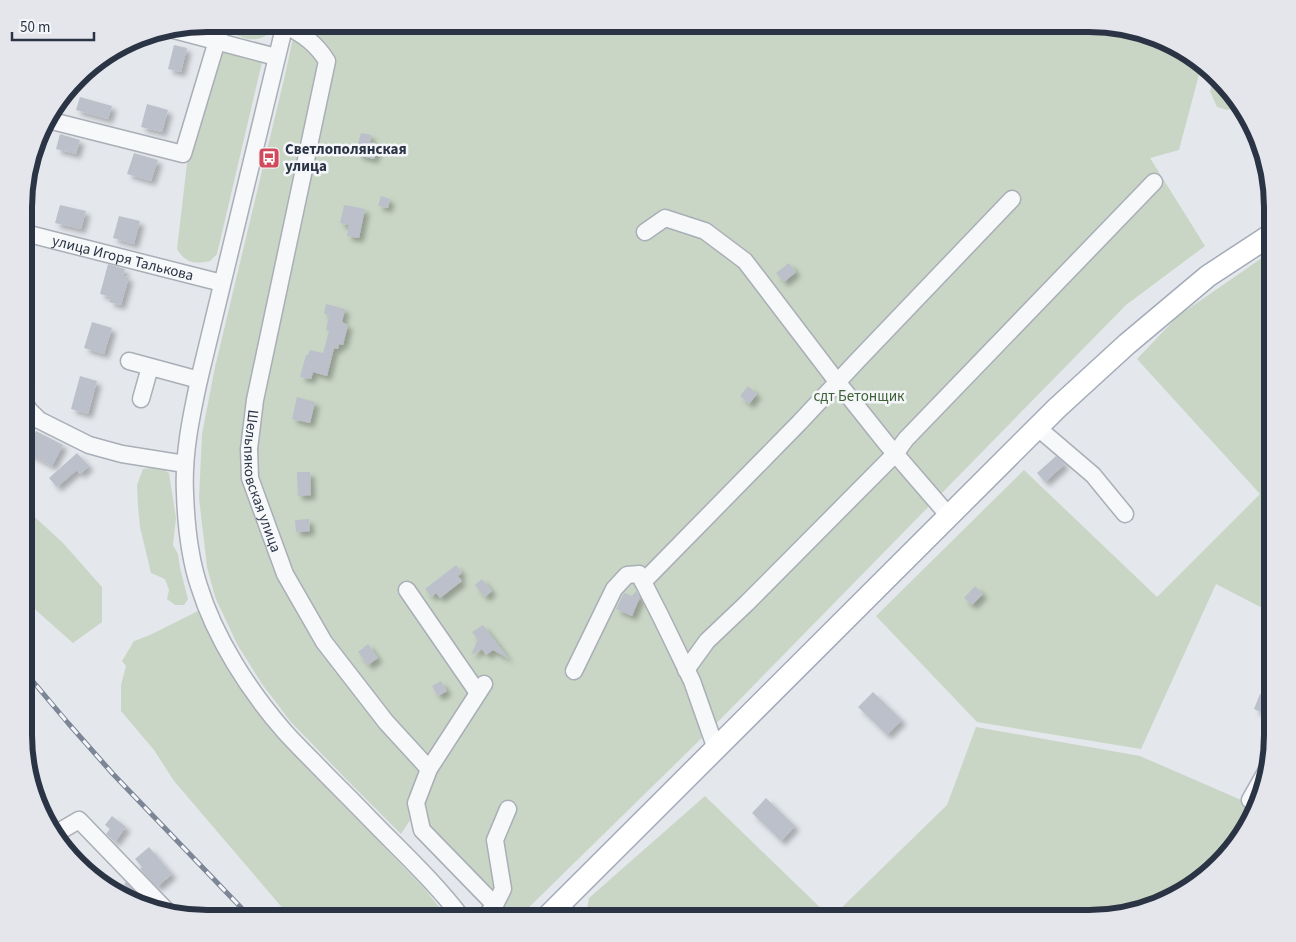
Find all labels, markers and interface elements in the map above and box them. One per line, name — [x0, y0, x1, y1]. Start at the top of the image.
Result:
scale bar — [12, 10, 95, 42]
text: 50 m — [20, 17, 50, 38]
place label: Светлополянская улица — [285, 139, 407, 177]
bus stop icon: Светлополянская улица — [257, 146, 281, 170]
street label: улица Игоря Талькова — [50, 230, 196, 286]
park label: сдт Бетонщик — [813, 386, 905, 407]
street label: Шельпяковская улица — [238, 409, 287, 555]

